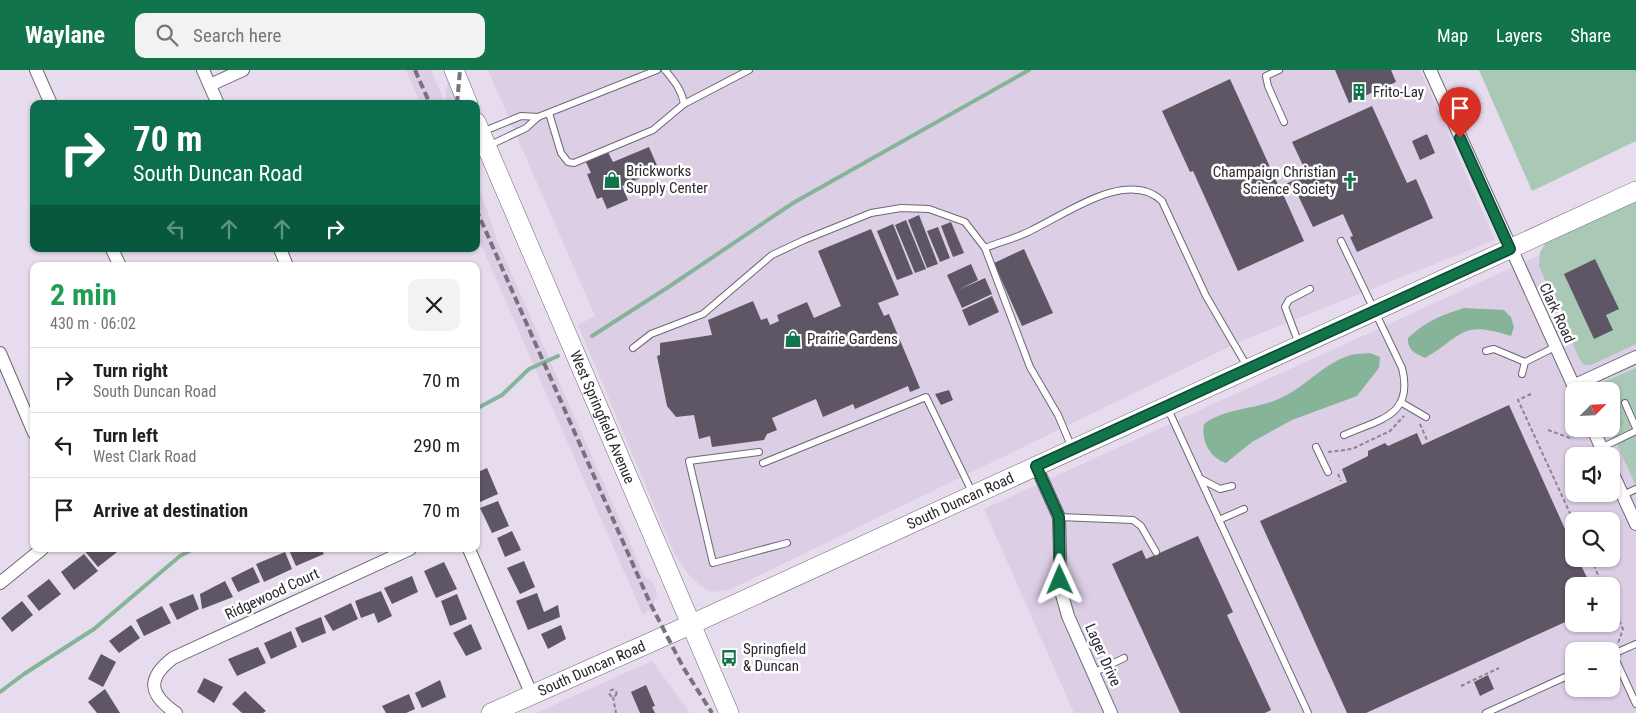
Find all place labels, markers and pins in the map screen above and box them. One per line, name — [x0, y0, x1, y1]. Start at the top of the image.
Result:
building icon: Frito-Lay — [1349, 82, 1369, 102]
place label: Frito-Lay — [1373, 83, 1424, 101]
pin — [1439, 87, 1481, 138]
place label: Brickworks Supply Center — [626, 162, 708, 197]
place label: Champaign Christian Science Society — [1213, 163, 1336, 198]
shop icon: Brickworks Supply Center — [602, 170, 622, 190]
church icon: Champaign Christian Science Society — [1340, 171, 1360, 191]
shop icon: Prairie Gardens — [783, 329, 803, 349]
place label: Prairie Gardens — [807, 330, 898, 348]
place label: Springfield & Duncan — [743, 640, 806, 675]
bus stop icon: Springfield & Duncan — [719, 648, 739, 668]

